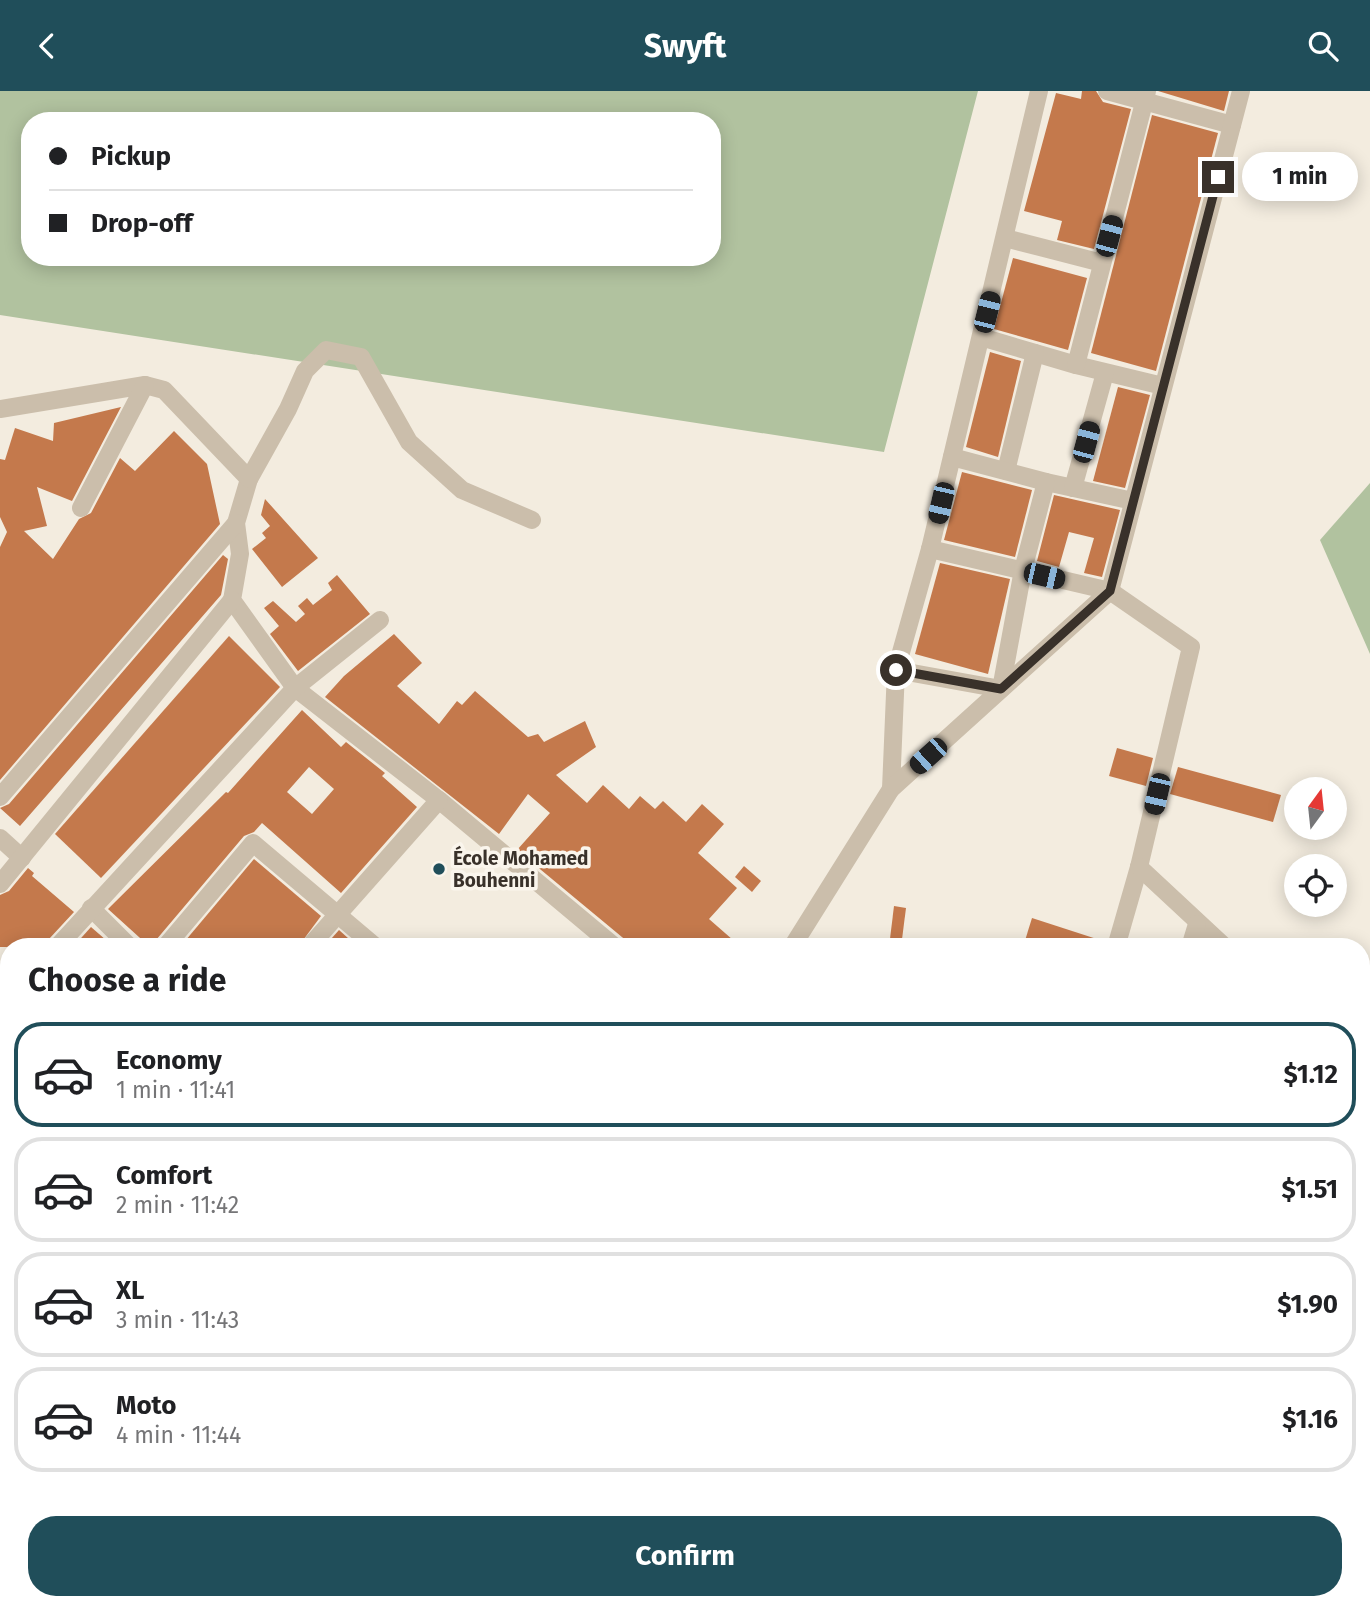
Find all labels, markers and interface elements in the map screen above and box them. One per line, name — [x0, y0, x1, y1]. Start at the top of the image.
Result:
icon: back — [28, 27, 66, 65]
text: Swyft — [644, 27, 726, 65]
icon: search — [1304, 27, 1342, 65]
text: Pickup — [91, 141, 171, 172]
callout: 1 min — [1242, 153, 1358, 201]
route end — [1202, 161, 1234, 193]
text: 1 min — [1272, 162, 1328, 190]
text: Drop-off — [91, 208, 193, 239]
car — [1094, 213, 1125, 259]
car — [972, 289, 1003, 335]
car — [1071, 419, 1102, 465]
car — [927, 480, 956, 526]
car — [1022, 561, 1067, 591]
route start — [880, 654, 912, 686]
car — [906, 734, 951, 778]
car — [1143, 771, 1172, 817]
north arrow — [1284, 777, 1348, 840]
map controls — [1284, 777, 1347, 917]
place label: École Mohamed Bouhenni — [453, 845, 588, 892]
button: locate — [1284, 854, 1347, 917]
marker: École Mohamed Bouhenni — [431, 861, 447, 877]
text: Choose a ride — [28, 961, 226, 999]
icon: car — [32, 1043, 95, 1106]
text: Economy — [116, 1045, 222, 1076]
text: $1.12 — [1283, 1059, 1338, 1090]
text: 1 min · 11:41 — [116, 1076, 235, 1104]
icon: car — [32, 1158, 95, 1221]
text: Comfort — [116, 1160, 212, 1191]
text: $1.51 — [1282, 1174, 1338, 1205]
text: 2 min · 11:42 — [116, 1191, 239, 1219]
icon: car — [32, 1273, 95, 1336]
text: XL — [116, 1275, 144, 1306]
text: $1.90 — [1277, 1289, 1338, 1320]
text: 3 min · 11:43 — [116, 1306, 239, 1334]
icon: car — [32, 1388, 95, 1451]
text: Moto — [116, 1390, 176, 1421]
text: $1.16 — [1282, 1404, 1338, 1435]
text: 4 min · 11:44 — [116, 1421, 241, 1449]
button: Confirm — [28, 1516, 1342, 1596]

